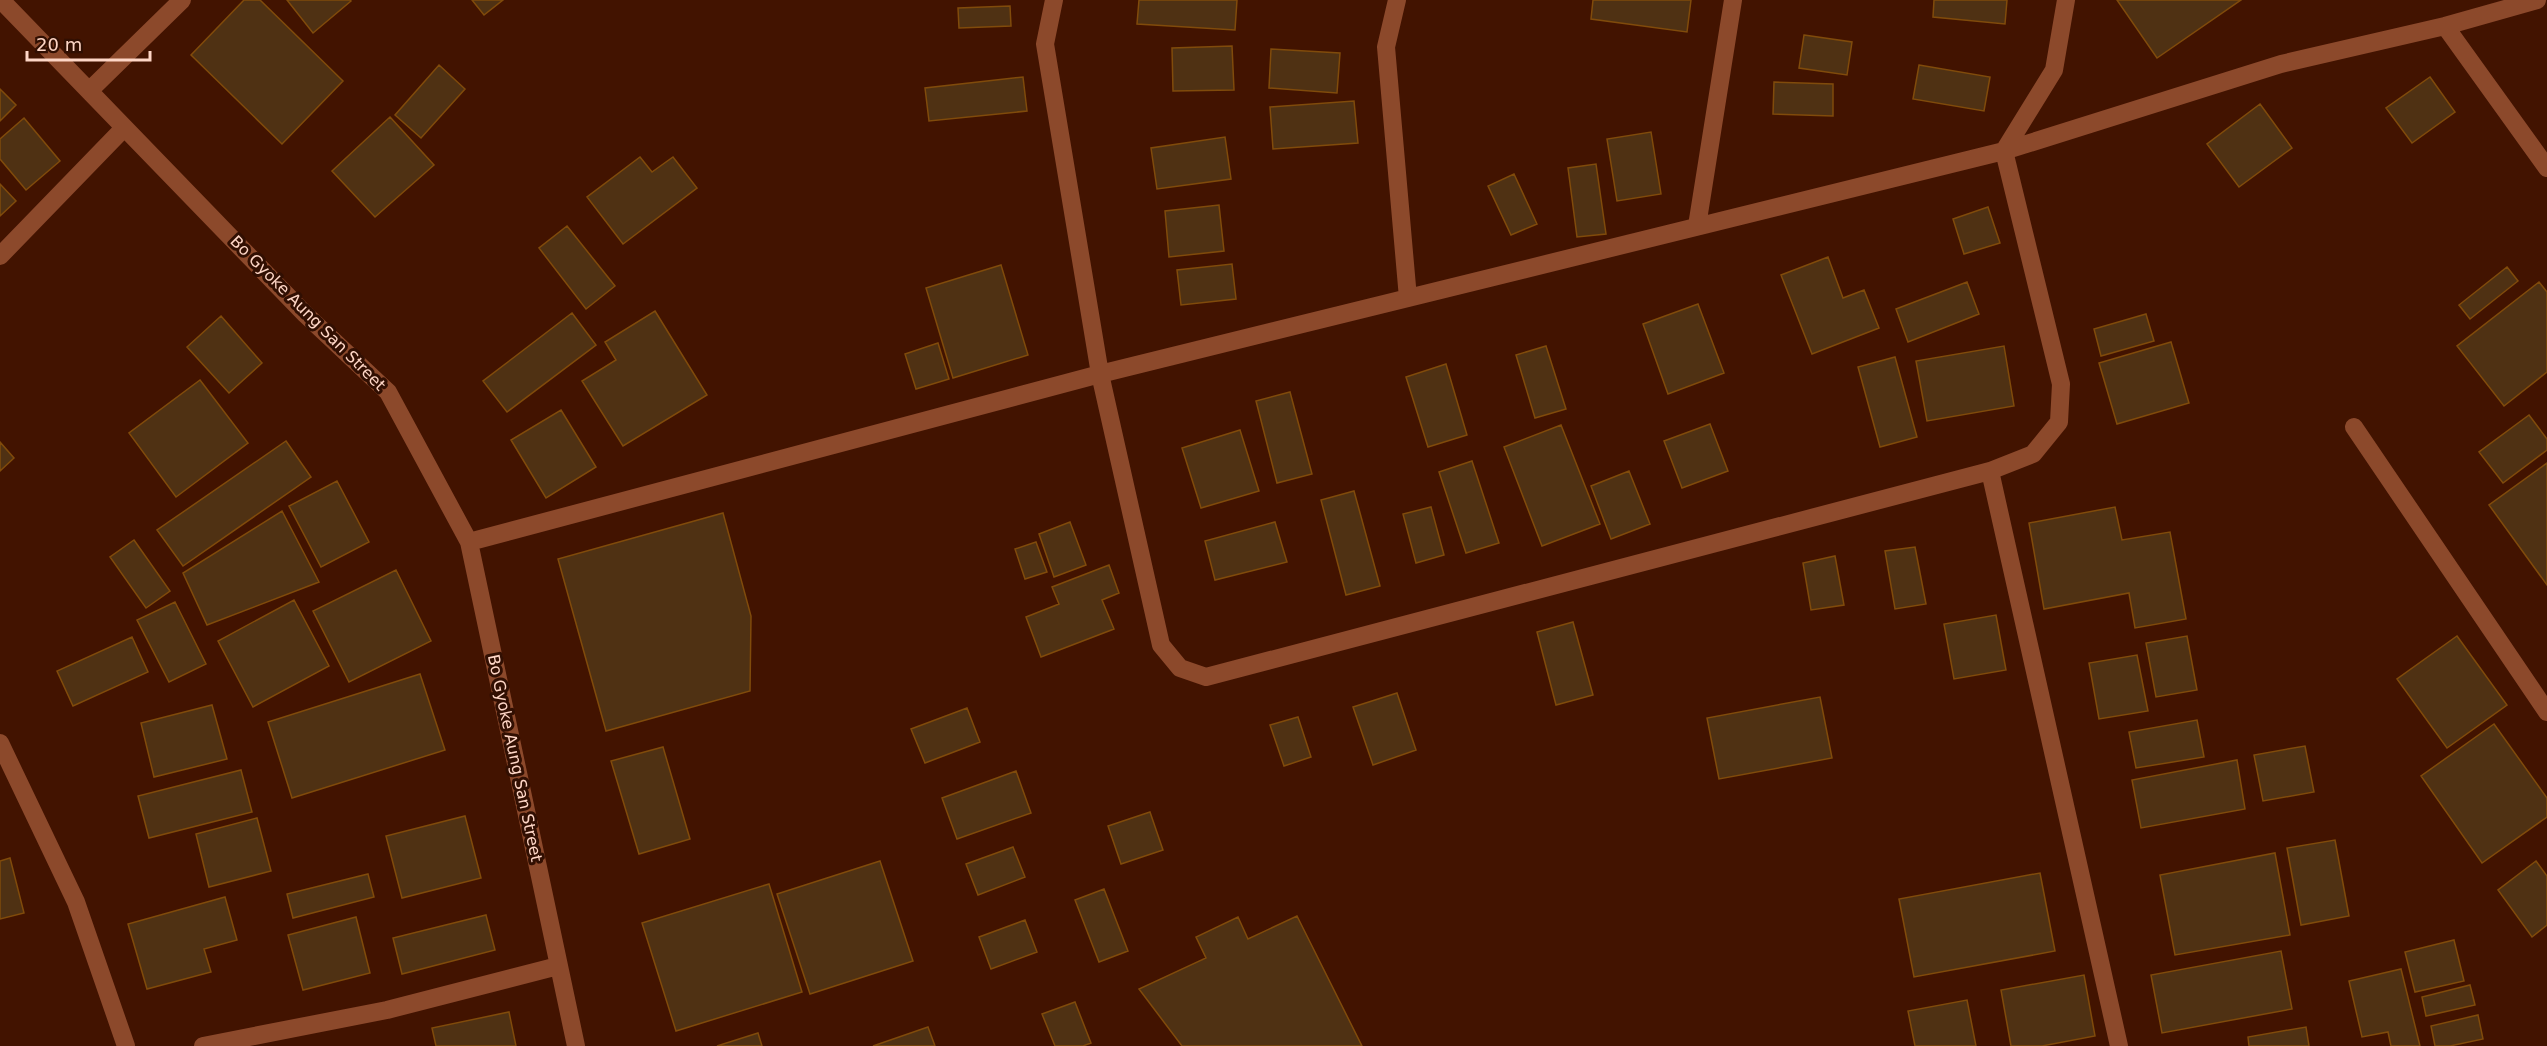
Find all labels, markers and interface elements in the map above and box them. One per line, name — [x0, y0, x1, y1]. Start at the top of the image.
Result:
scale bar — [27, 24, 150, 62]
text: 20 m — [36, 34, 82, 55]
street label: Bo Gyoke Aung San Street — [227, 232, 389, 394]
street label: Bo Gyoke Aung San Street — [484, 653, 546, 863]

